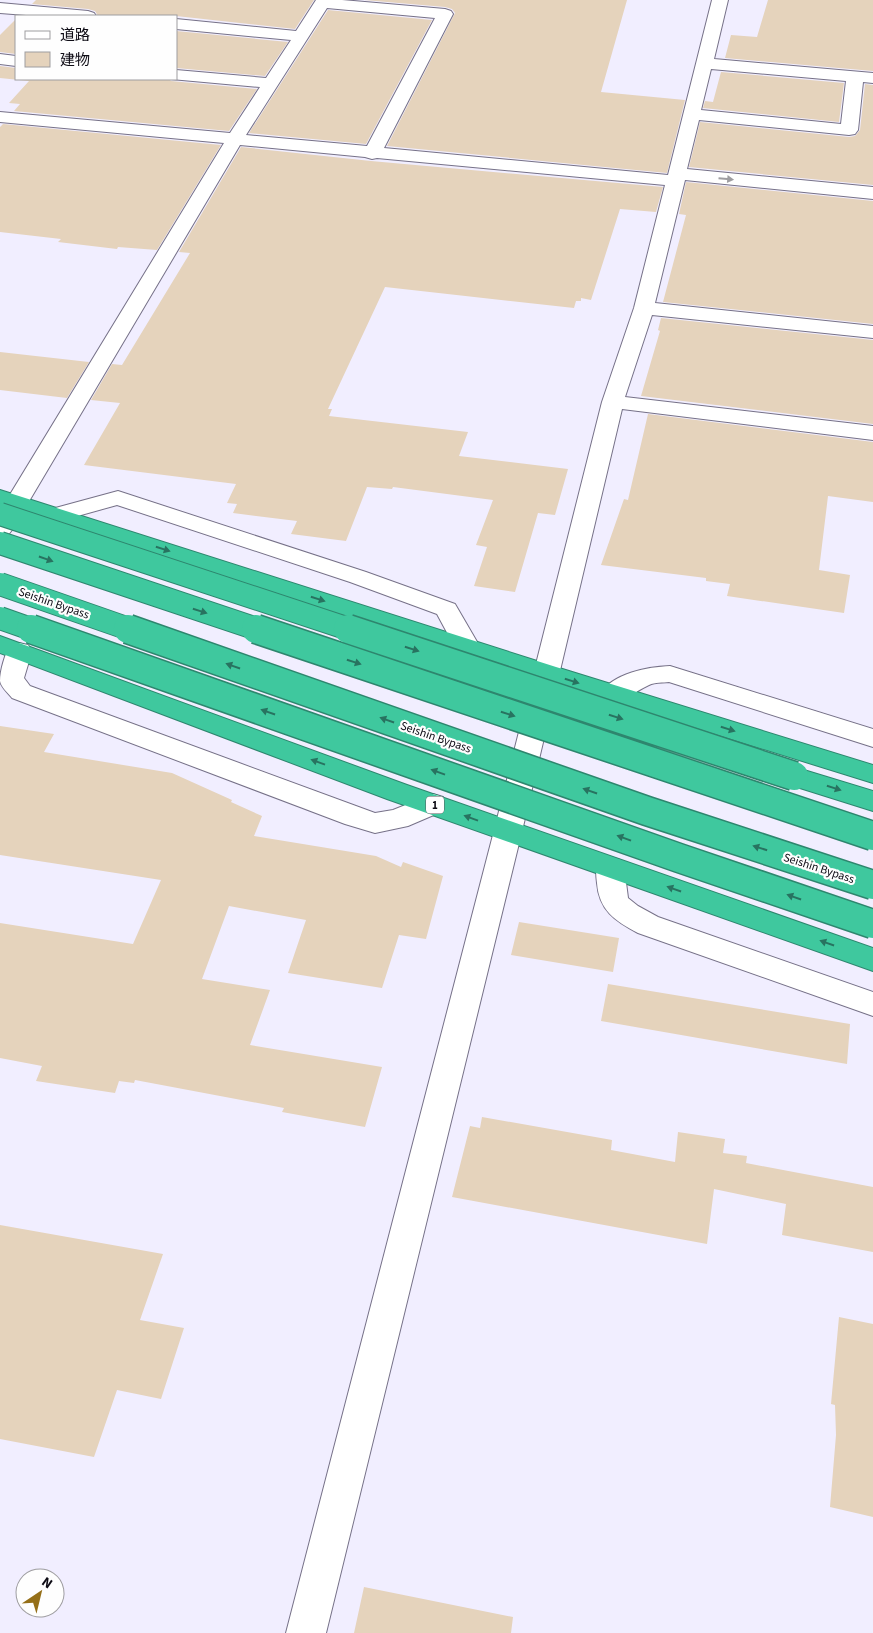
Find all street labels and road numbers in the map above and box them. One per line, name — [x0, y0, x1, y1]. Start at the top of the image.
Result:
street label: Seishin Bypass — [16, 583, 92, 624]
street label: Seishin Bypass — [398, 717, 474, 758]
road number: 1 — [426, 796, 444, 814]
street label: Seishin Bypass — [781, 849, 857, 888]

